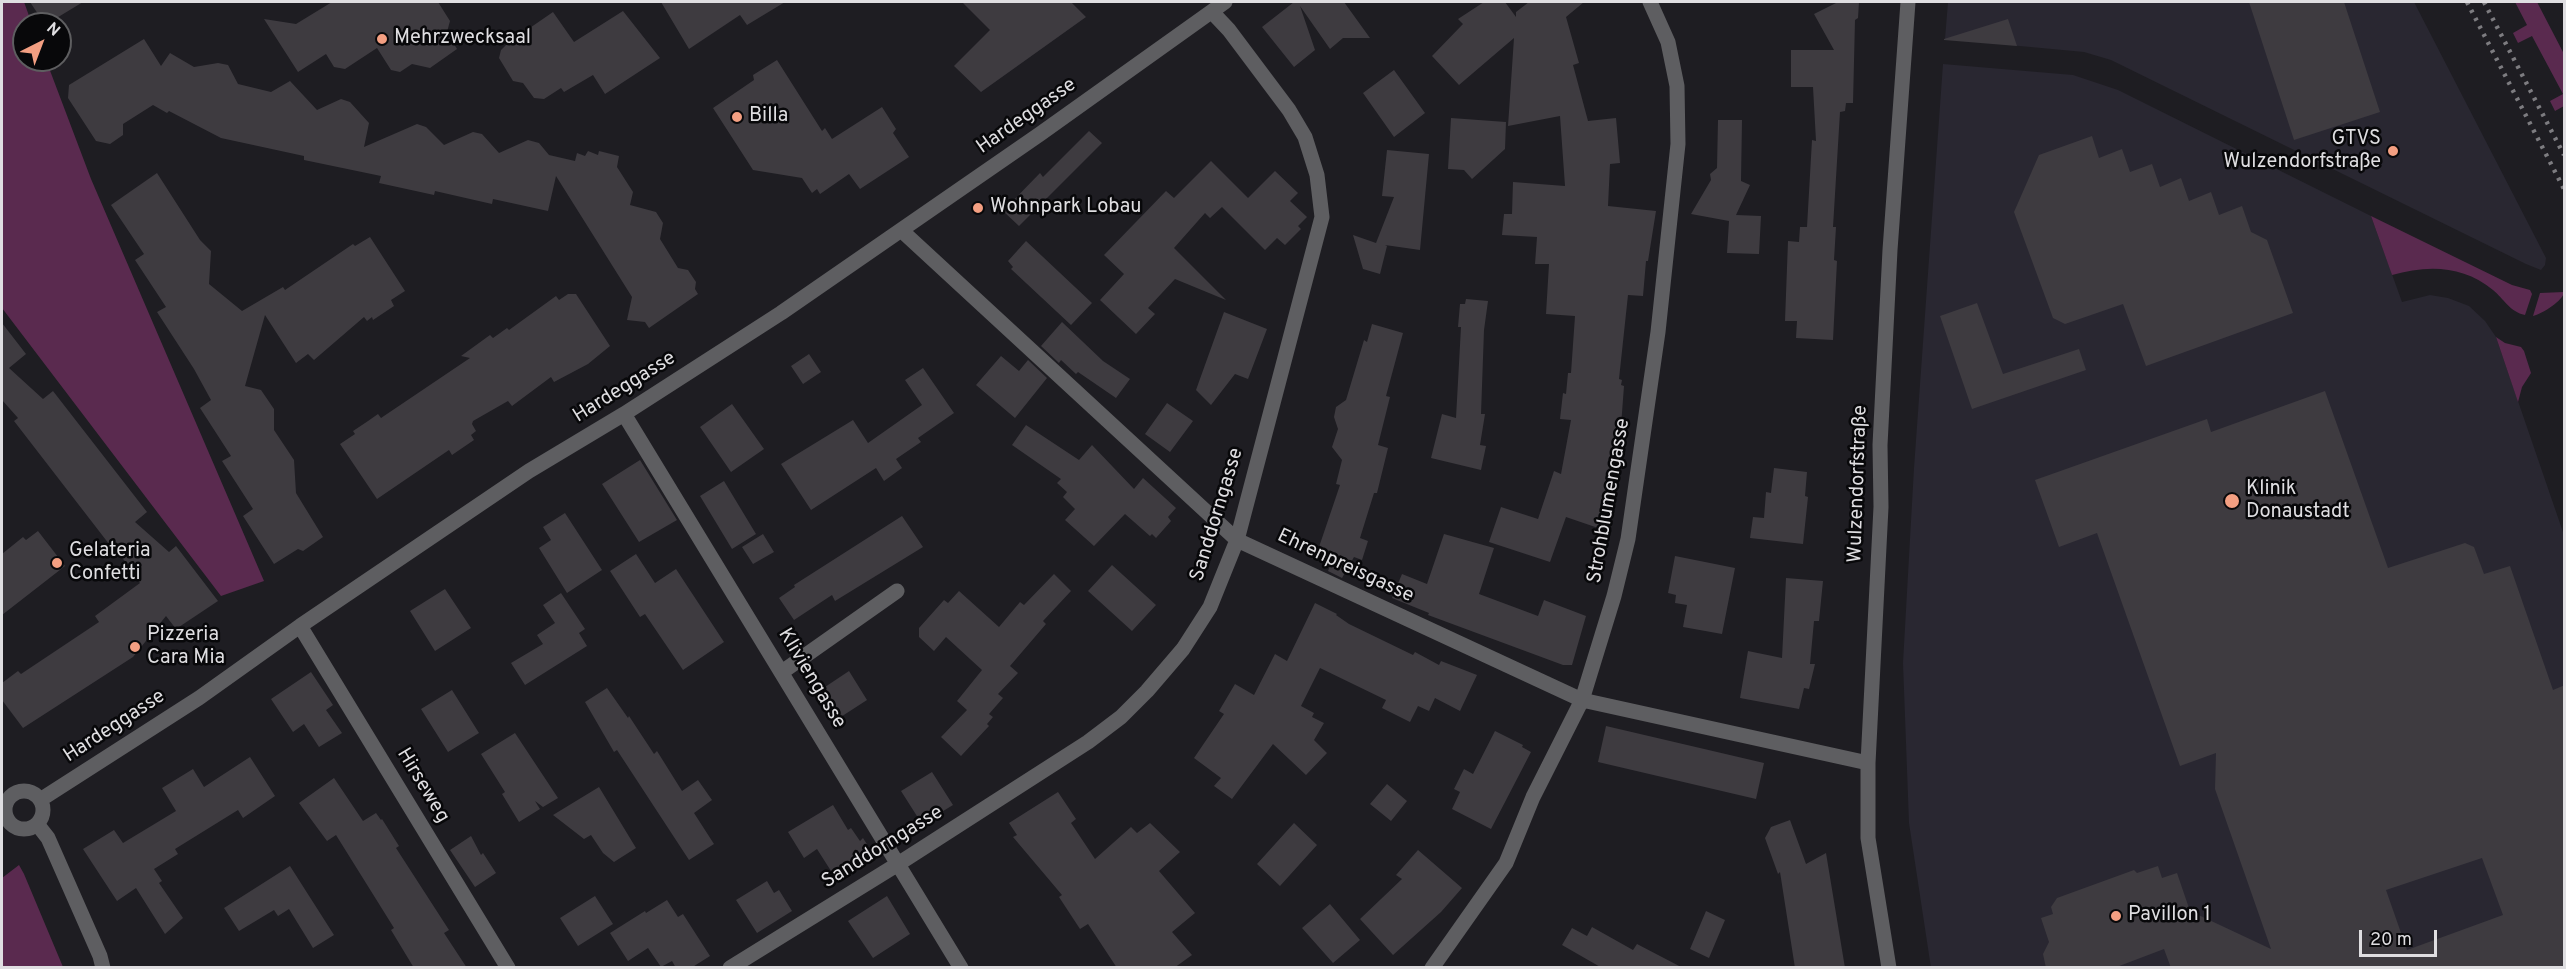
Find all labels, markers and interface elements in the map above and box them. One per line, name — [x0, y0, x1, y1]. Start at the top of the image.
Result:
north arrow — [12, 12, 72, 72]
text: N — [42, 19, 64, 41]
place label: Mehrzwecksaal — [394, 27, 531, 51]
marker: Mehrzwecksaal — [375, 32, 389, 46]
street label: Hardeggasse — [973, 74, 1081, 160]
place label: Billa — [749, 105, 788, 129]
marker: Billa — [730, 110, 744, 124]
place label: GTVS Wulzendorfstraße — [2223, 128, 2381, 175]
marker: GTVS Wulzendorfstraße — [2386, 144, 2400, 158]
place label: Wohnpark Lobau — [990, 196, 1142, 220]
marker: Wohnpark Lobau — [971, 201, 985, 215]
street label: Hardeggasse — [569, 347, 681, 429]
street label: Wulzendorfstraße — [1844, 405, 1874, 563]
street label: Strohblumengasse — [1584, 417, 1636, 585]
street label: Sanddorngasse — [1186, 445, 1250, 585]
place label: Klinik Donaustadt — [2246, 478, 2350, 525]
marker: Klinik Donaustadt — [2223, 492, 2241, 510]
street label: Ehrenpreisgasse — [1273, 525, 1417, 609]
place label: Gelateria Confetti — [69, 540, 151, 587]
marker: Gelateria Confetti — [50, 556, 64, 570]
place label: Pizzeria Cara Mia — [147, 624, 225, 671]
street label: Kliviengasse — [772, 625, 850, 733]
marker: Pizzeria Cara Mia — [128, 640, 142, 654]
street label: Hardeggasse — [60, 685, 170, 769]
street label: Hirseweg — [390, 744, 454, 828]
street label: Sanddorngasse — [818, 801, 948, 895]
place label: Pavillon 1 — [2128, 904, 2211, 928]
marker: Pavillon 1 — [2109, 909, 2123, 923]
scale bar — [2362, 918, 2440, 956]
text: 20 m — [2370, 929, 2412, 952]

